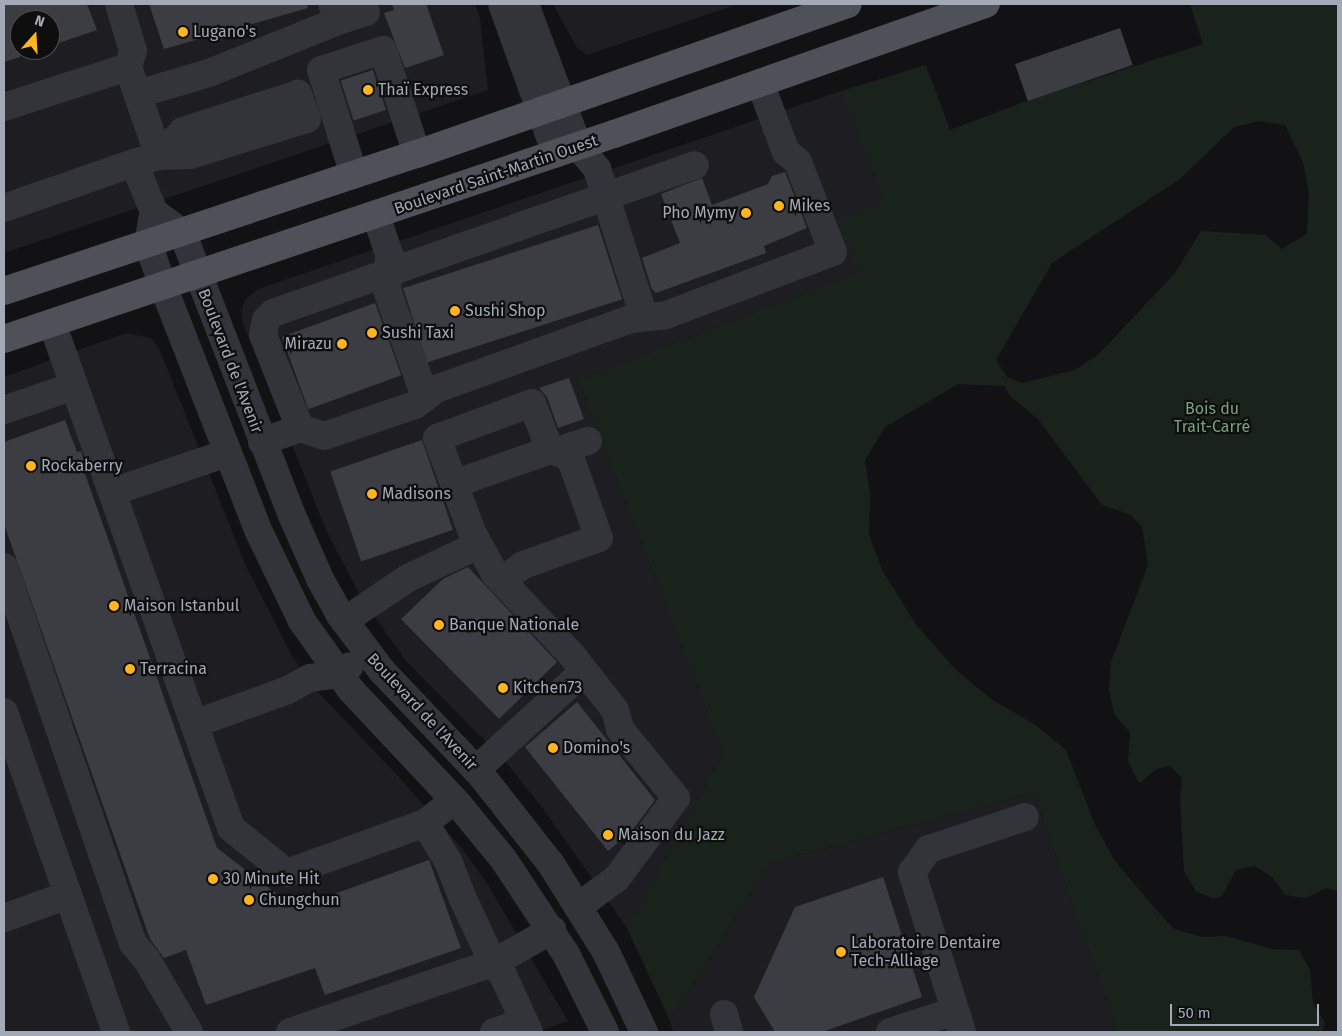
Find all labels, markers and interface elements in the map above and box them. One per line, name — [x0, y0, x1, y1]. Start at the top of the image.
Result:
north arrow — [10, 10, 60, 60]
text: N — [33, 12, 47, 31]
place label: Lugano's — [193, 22, 256, 42]
marker: Lugano's — [177, 26, 189, 38]
place label: Thaï Express — [378, 80, 468, 100]
marker: Thaï Express — [362, 84, 374, 96]
street label: Boulevard Saint-Martin Ouest — [392, 131, 600, 219]
place label: Mikes — [789, 196, 830, 216]
marker: Mikes — [773, 200, 785, 212]
place label: Pho Mymy — [662, 203, 736, 223]
marker: Pho Mymy — [740, 207, 752, 219]
street label: Boulevard de l'Avenir — [194, 286, 266, 436]
place label: Sushi Shop — [465, 301, 546, 321]
marker: Sushi Shop — [449, 305, 461, 317]
place label: Sushi Taxi — [382, 323, 454, 343]
marker: Sushi Taxi — [366, 327, 378, 339]
place label: Mirazu — [285, 334, 332, 354]
marker: Mirazu — [336, 338, 348, 350]
park label: Bois du Trait-Carré — [1174, 399, 1250, 437]
place label: Rockaberry — [41, 456, 123, 476]
marker: Rockaberry — [25, 460, 37, 472]
place label: Madisons — [382, 484, 451, 504]
marker: Madisons — [366, 488, 378, 500]
place label: Maison Istanbul — [124, 596, 240, 616]
marker: Maison Istanbul — [108, 600, 120, 612]
place label: Banque Nationale — [449, 615, 579, 635]
marker: Banque Nationale — [433, 619, 445, 631]
street label: Boulevard de l'Avenir — [363, 649, 481, 775]
place label: Terracina — [140, 659, 207, 679]
marker: Terracina — [124, 663, 136, 675]
place label: Kitchen73 — [513, 678, 582, 698]
marker: Kitchen73 — [497, 682, 509, 694]
place label: Domino's — [563, 738, 630, 758]
marker: Domino's — [547, 742, 559, 754]
place label: Maison du Jazz — [618, 825, 725, 845]
marker: Maison du Jazz — [602, 829, 614, 841]
place label: 30 Minute Hit — [223, 869, 319, 889]
marker: 30 Minute Hit — [207, 873, 219, 885]
place label: Chungchun — [259, 890, 340, 910]
marker: Chungchun — [243, 894, 255, 906]
place label: Laboratoire Dentaire Tech-Alliage — [851, 933, 1000, 971]
marker: Laboratoire Dentaire Tech-Alliage — [835, 946, 847, 958]
scale bar — [1172, 994, 1321, 1026]
text: 50 m — [1178, 1004, 1211, 1022]

